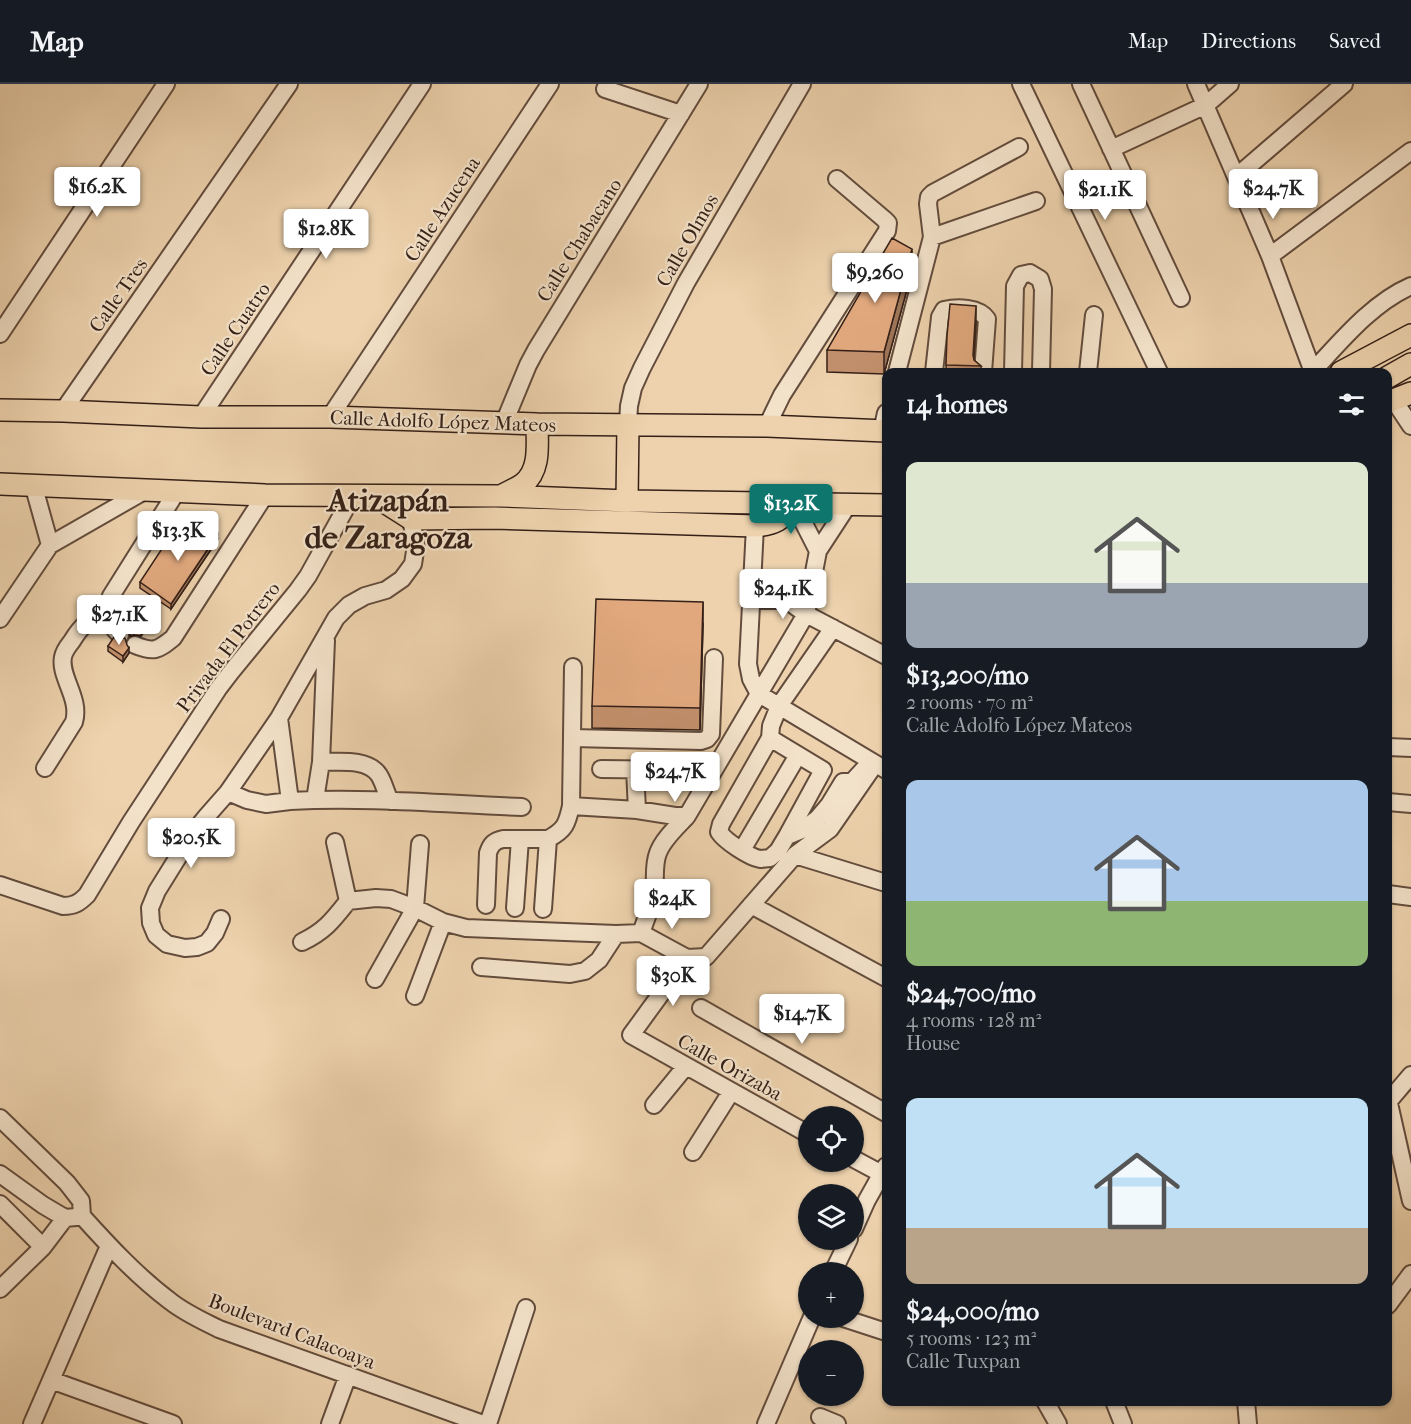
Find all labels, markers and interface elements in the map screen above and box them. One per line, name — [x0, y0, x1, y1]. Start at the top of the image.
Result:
text: Map — [30, 25, 84, 58]
text: Map — [1128, 29, 1168, 53]
text: Directions — [1201, 29, 1296, 53]
text: Saved — [1329, 29, 1381, 53]
street label: Calle Azucena — [400, 152, 485, 266]
pin: $16.2K — [48, 167, 146, 218]
pin: $24.7K — [1224, 169, 1322, 220]
pin: $21.1K — [1056, 170, 1154, 221]
street label: Calle Chabacano — [532, 174, 627, 306]
text: $16.2K — [68, 175, 126, 198]
text: $24.7K — [1243, 177, 1303, 200]
text: $21.1K — [1078, 178, 1132, 201]
street label: Calle Olmos — [652, 190, 723, 291]
pin: $12.8K — [277, 209, 375, 260]
text: $12.8K — [298, 217, 354, 240]
pin: $9,260 — [826, 253, 924, 304]
street label: Calle Tres — [84, 254, 152, 337]
text: $9,260 — [846, 261, 904, 284]
street label: Calle Cuatro — [196, 278, 275, 380]
icon: filters — [1335, 388, 1368, 421]
text: 14 homes — [906, 389, 1008, 420]
street label: Calle Adolfo López Mateos — [330, 406, 556, 437]
district label: Atizapán de Zaragoza — [304, 482, 473, 556]
pin: $13.2K — [742, 484, 840, 535]
text: $13.2K — [763, 492, 819, 515]
icon: home — [1083, 501, 1191, 609]
pin: $13.3K — [129, 511, 227, 562]
text: $13.3K — [152, 519, 204, 542]
pin: $24.1K — [734, 569, 832, 620]
text: $24.1K — [753, 577, 813, 600]
street label: Privada El Potrero — [172, 578, 285, 717]
pin: $27.1K — [70, 595, 168, 646]
text: $27.1K — [91, 603, 147, 626]
text: $13,200/mo — [906, 660, 1029, 691]
text: 2 rooms · 70 m² — [906, 691, 1033, 714]
text: Calle Adolfo López Mateos — [906, 714, 1132, 737]
pin: $24.7K — [626, 752, 724, 803]
text: $24.7K — [645, 760, 705, 783]
pin: $20.5K — [142, 818, 240, 869]
icon: home — [1083, 819, 1191, 927]
text: $20.5K — [162, 826, 220, 849]
pin: $24K — [636, 879, 708, 930]
text: $24K — [648, 887, 696, 910]
pin: $30K — [637, 956, 709, 1007]
text: $30K — [651, 964, 695, 987]
text: $24,700/mo — [906, 978, 1036, 1009]
pin: $14.7K — [753, 994, 851, 1045]
text: $14.7K — [773, 1002, 831, 1025]
text: 4 rooms · 128 m² — [906, 1009, 1041, 1032]
street label: Calle Orizaba — [674, 1029, 787, 1106]
text: House — [906, 1032, 960, 1055]
map controls — [798, 1106, 864, 1406]
button: locate — [798, 1106, 864, 1172]
icon: home — [1083, 1137, 1191, 1245]
button: layers — [798, 1184, 864, 1250]
button: + — [798, 1262, 864, 1328]
street label: Boulevard Calacoaya — [205, 1289, 379, 1374]
text: $24,000/mo — [906, 1296, 1039, 1327]
text: 5 rooms · 123 m² — [906, 1327, 1036, 1350]
button: − — [798, 1340, 864, 1406]
text: Calle Tuxpan — [906, 1350, 1020, 1373]

